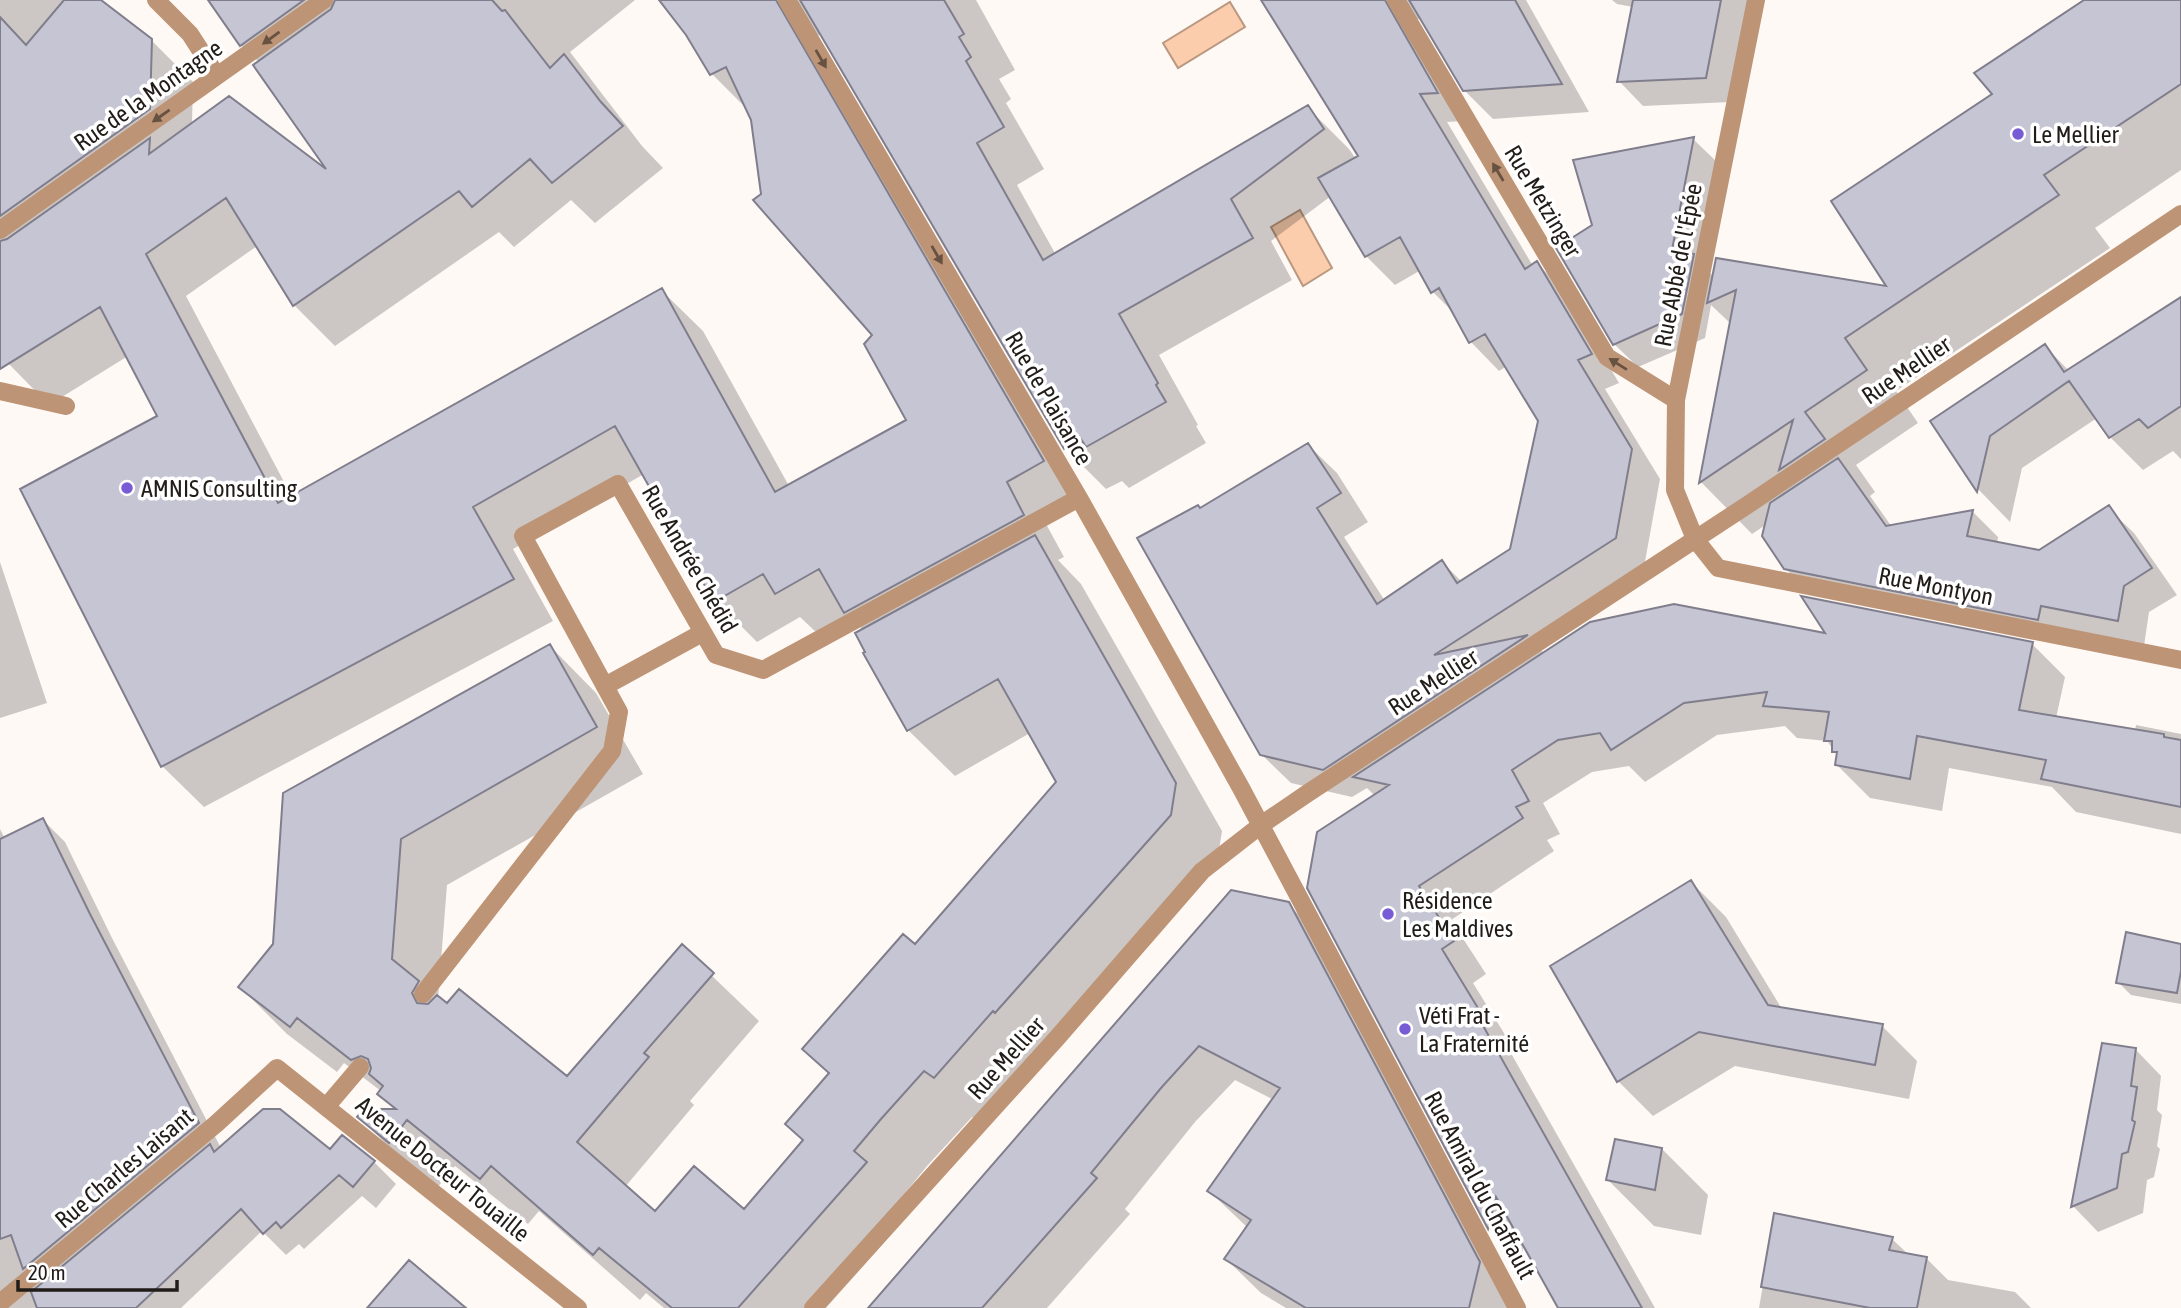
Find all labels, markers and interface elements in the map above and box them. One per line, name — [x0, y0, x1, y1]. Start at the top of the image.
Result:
one-way arrow — [262, 31, 280, 45]
street label: Rue de la Montagne — [69, 34, 227, 156]
one-way arrow — [815, 49, 828, 68]
one-way arrow — [152, 109, 170, 123]
place label: Le Mellier — [2032, 121, 2120, 148]
marker: Le Mellier — [2010, 126, 2026, 142]
street label: Rue Metzinger — [1499, 140, 1587, 262]
one-way arrow — [1491, 163, 1504, 182]
street label: Rue Abbé de l'Épée — [1649, 181, 1707, 349]
one-way arrow — [930, 246, 943, 265]
street label: Rue de Plaisance — [1000, 327, 1098, 469]
street label: Rue Mellier — [1857, 330, 1956, 409]
one-way arrow — [1608, 357, 1627, 370]
place label: AMNIS Consulting — [141, 475, 298, 502]
marker: AMNIS Consulting — [119, 480, 135, 496]
street label: Rue Andrée Chédid — [637, 480, 743, 638]
street label: Rue Montyon — [1876, 562, 1996, 610]
street label: Rue Mellier — [1383, 643, 1483, 721]
place label: Résidence Les Maldives — [1402, 887, 1513, 942]
marker: Résidence Les Maldives — [1380, 906, 1396, 922]
place label: Véti Frat - La Fraternité — [1419, 1002, 1529, 1057]
street label: Rue Mellier — [962, 1011, 1050, 1105]
marker: Véti Frat - La Fraternité — [1397, 1021, 1413, 1037]
street label: Rue Amiral du Chaffault — [1419, 1087, 1541, 1284]
street label: Avenue Docteur Touaille — [351, 1091, 535, 1247]
street label: Rue Charles Laisant — [50, 1103, 198, 1233]
scale bar — [18, 1248, 177, 1292]
text: 20 m — [28, 1260, 66, 1284]

